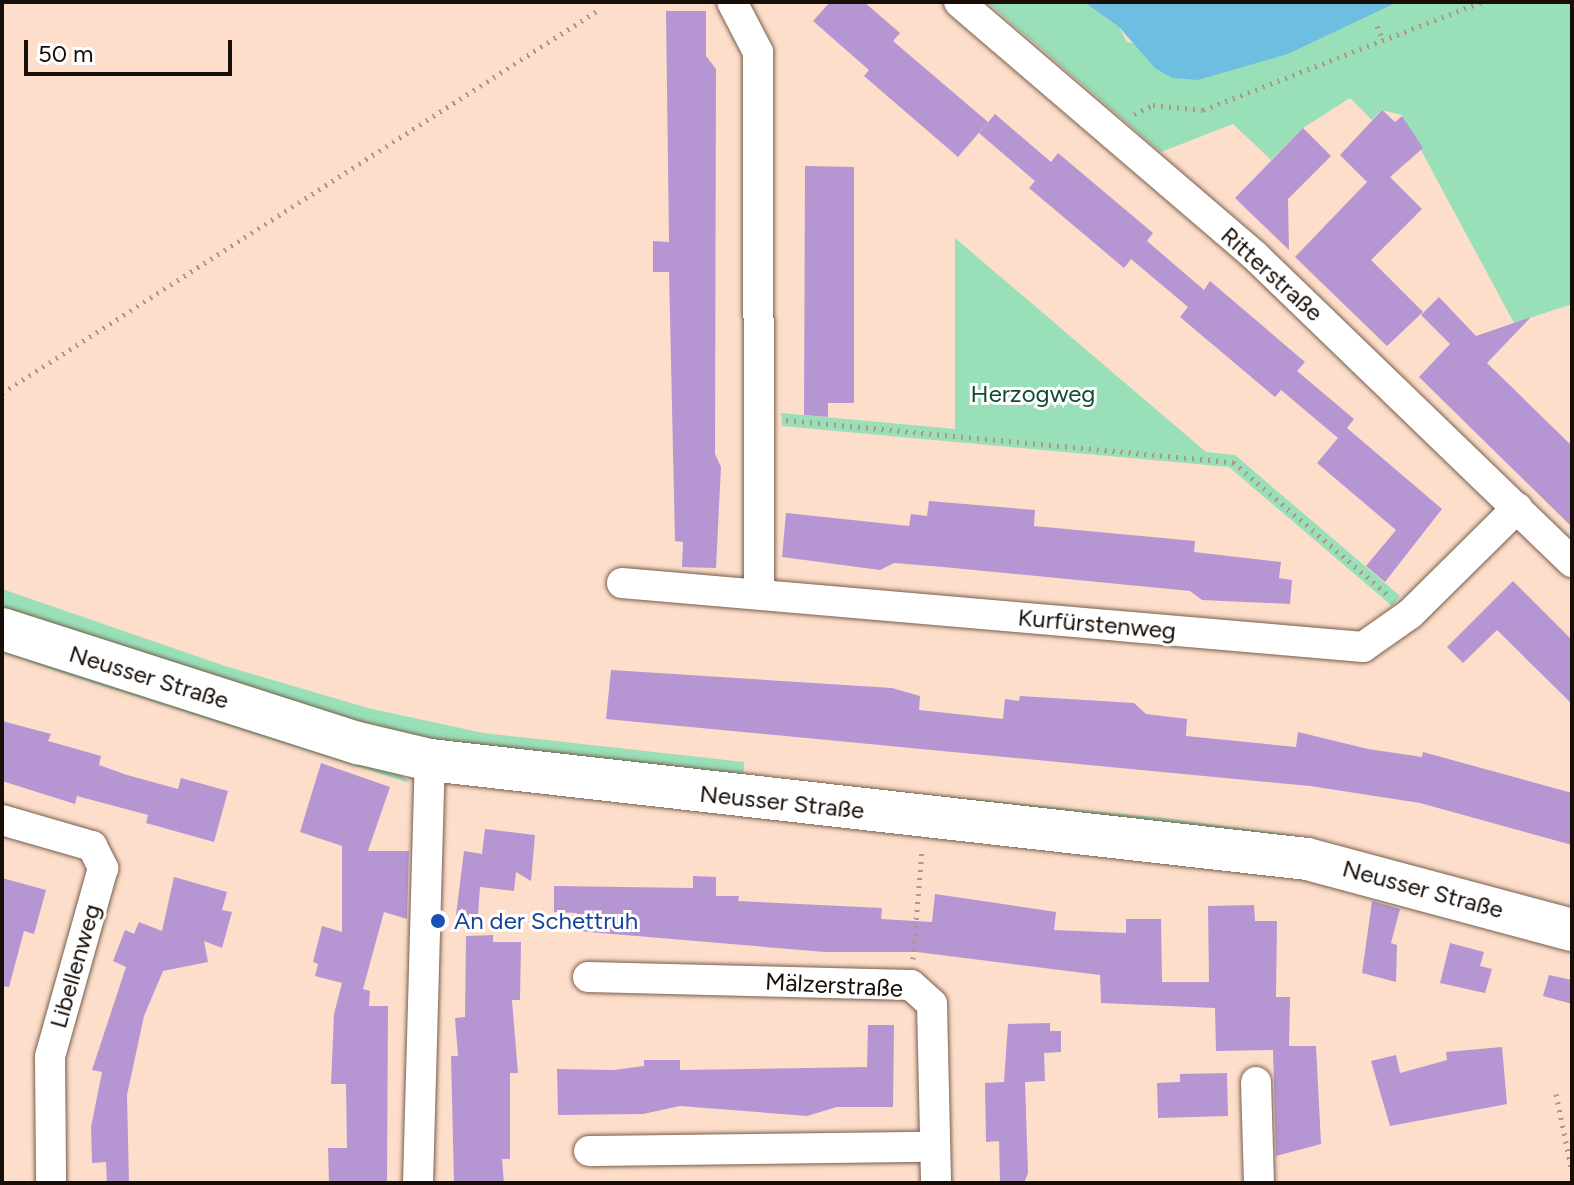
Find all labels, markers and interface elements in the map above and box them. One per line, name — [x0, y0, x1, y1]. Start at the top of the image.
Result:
scale bar — [28, 24, 236, 74]
text: 50 m — [38, 39, 94, 68]
street label: Ritterstraße — [1215, 221, 1329, 327]
park label: Herzogweg — [971, 380, 1095, 408]
street label: Kurfürstenweg — [1017, 603, 1177, 645]
street label: Neusser Straße — [66, 639, 232, 715]
street label: Neusser Straße — [698, 779, 866, 825]
street label: Neusser Straße — [1339, 854, 1507, 924]
street label: Libellenweg — [44, 901, 106, 1031]
place label: An der Schettruh — [454, 907, 638, 935]
marker: An der Schettruh — [429, 912, 447, 930]
street label: Mälzerstraße — [764, 967, 904, 1003]

